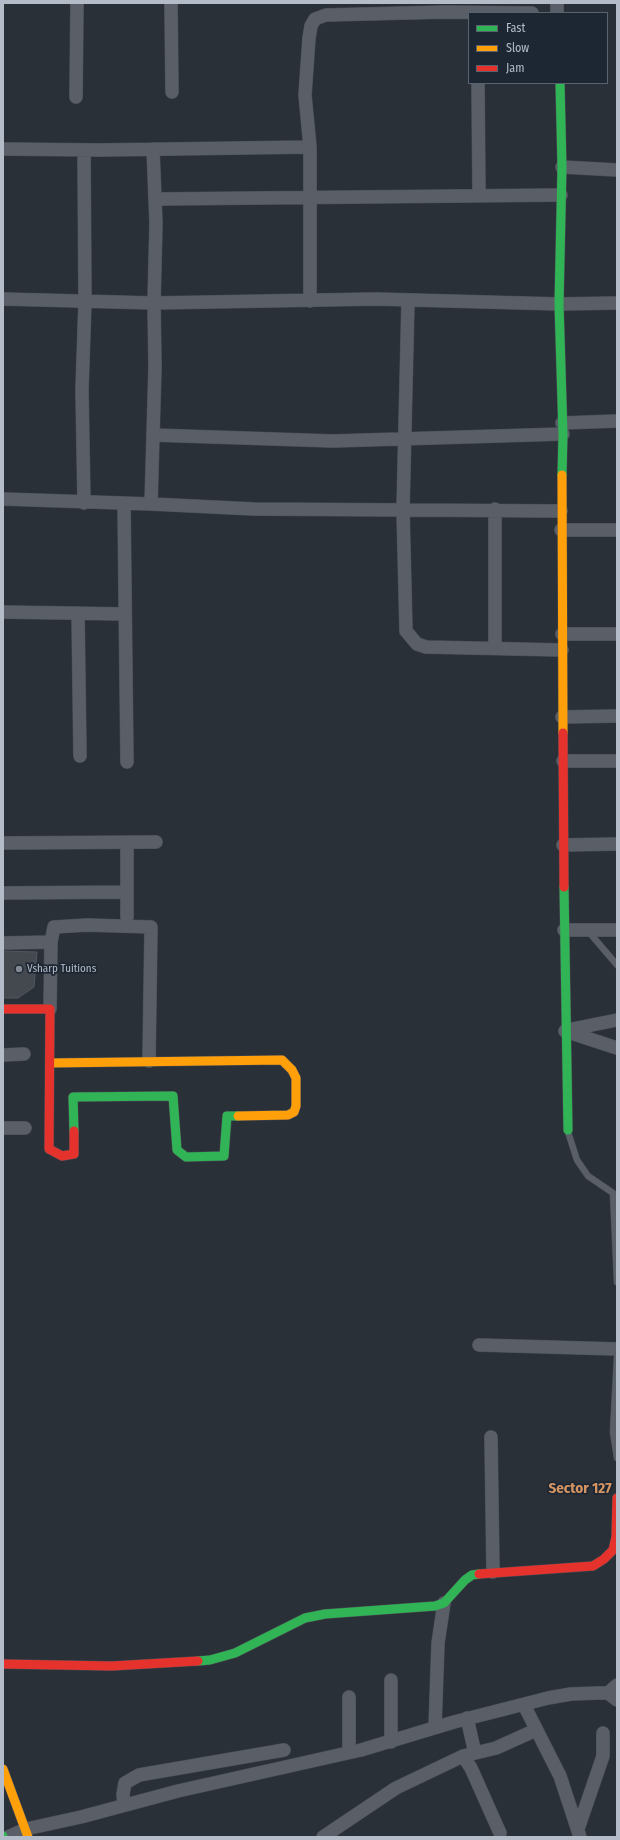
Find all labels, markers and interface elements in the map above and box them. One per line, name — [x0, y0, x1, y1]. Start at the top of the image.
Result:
legend — [468, 12, 608, 84]
text: Fast — [506, 21, 525, 35]
text: Slow — [506, 41, 529, 55]
text: Jam — [506, 61, 524, 75]
place label: Vsharp Tuitions — [27, 962, 96, 976]
marker: Vsharp Tuitions — [14, 964, 24, 974]
district label: Sector 127 — [548, 1480, 612, 1498]

